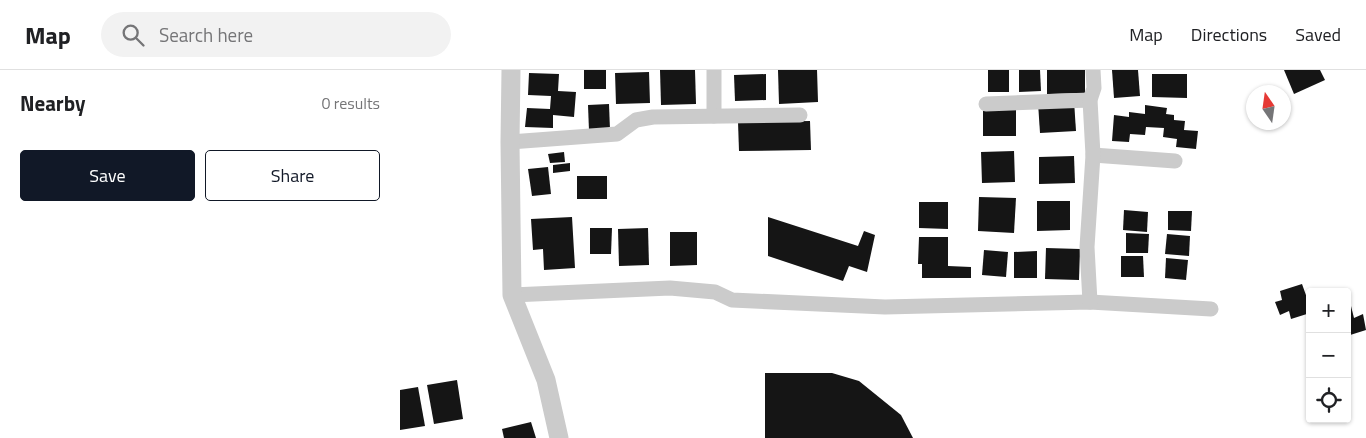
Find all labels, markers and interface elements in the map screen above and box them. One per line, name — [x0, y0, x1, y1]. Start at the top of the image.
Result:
search box — [101, 12, 451, 57]
text: Map — [25, 17, 71, 53]
text: Search here — [159, 20, 253, 49]
icon: search — [119, 21, 147, 49]
text: Map — [1129, 21, 1163, 48]
text: Directions — [1191, 21, 1267, 48]
text: Saved — [1295, 21, 1341, 48]
north arrow — [1246, 85, 1291, 130]
text: Nearby — [20, 87, 85, 119]
text: 0 results — [321, 91, 380, 115]
button: Save — [20, 150, 195, 201]
button: Share — [205, 150, 380, 201]
map controls — [1306, 288, 1351, 423]
button: + — [1306, 288, 1351, 333]
button: − — [1306, 333, 1351, 378]
button: locate — [1306, 378, 1351, 423]

